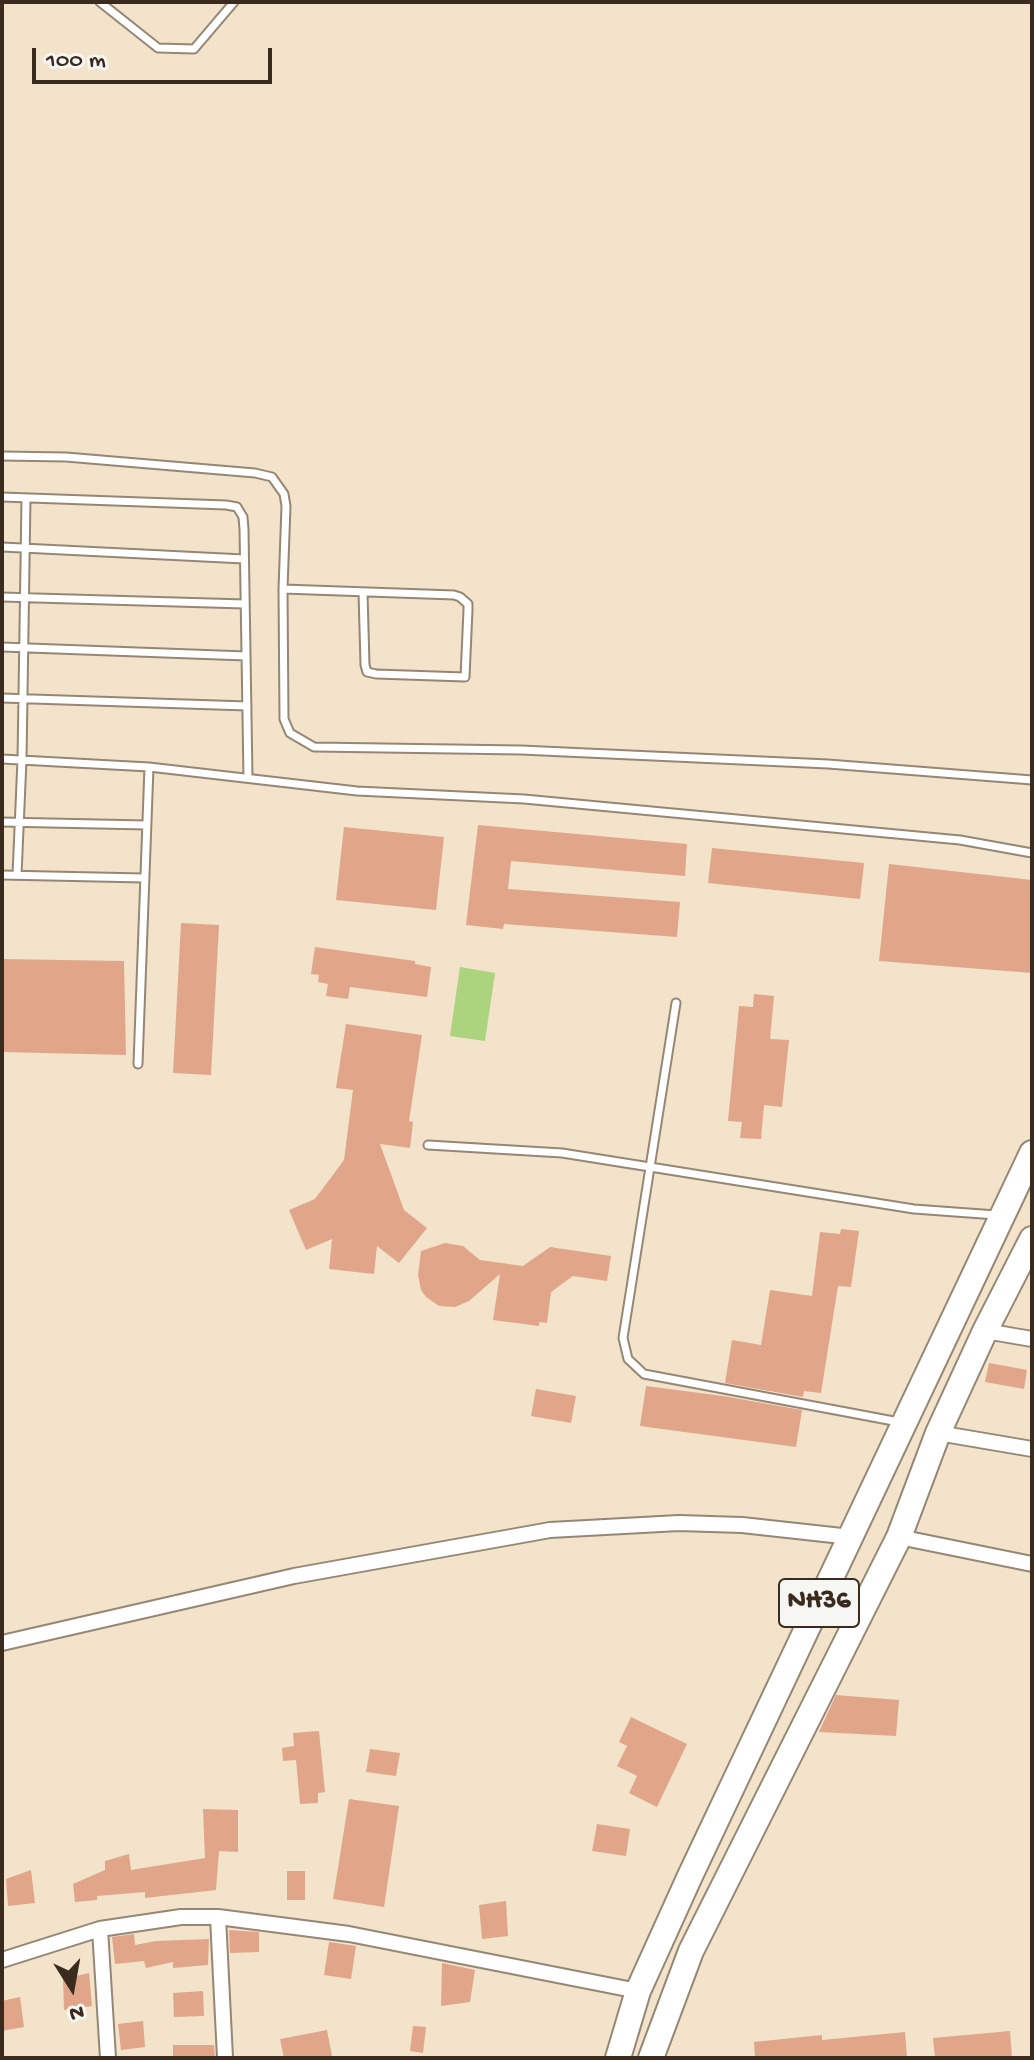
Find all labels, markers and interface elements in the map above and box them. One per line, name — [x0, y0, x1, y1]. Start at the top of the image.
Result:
scale bar — [36, 32, 276, 82]
text: 100 m — [46, 47, 106, 76]
road number: NH36 — [779, 1579, 859, 1627]
north arrow — [32, 1948, 112, 2028]
text: N — [67, 1997, 86, 2026]

